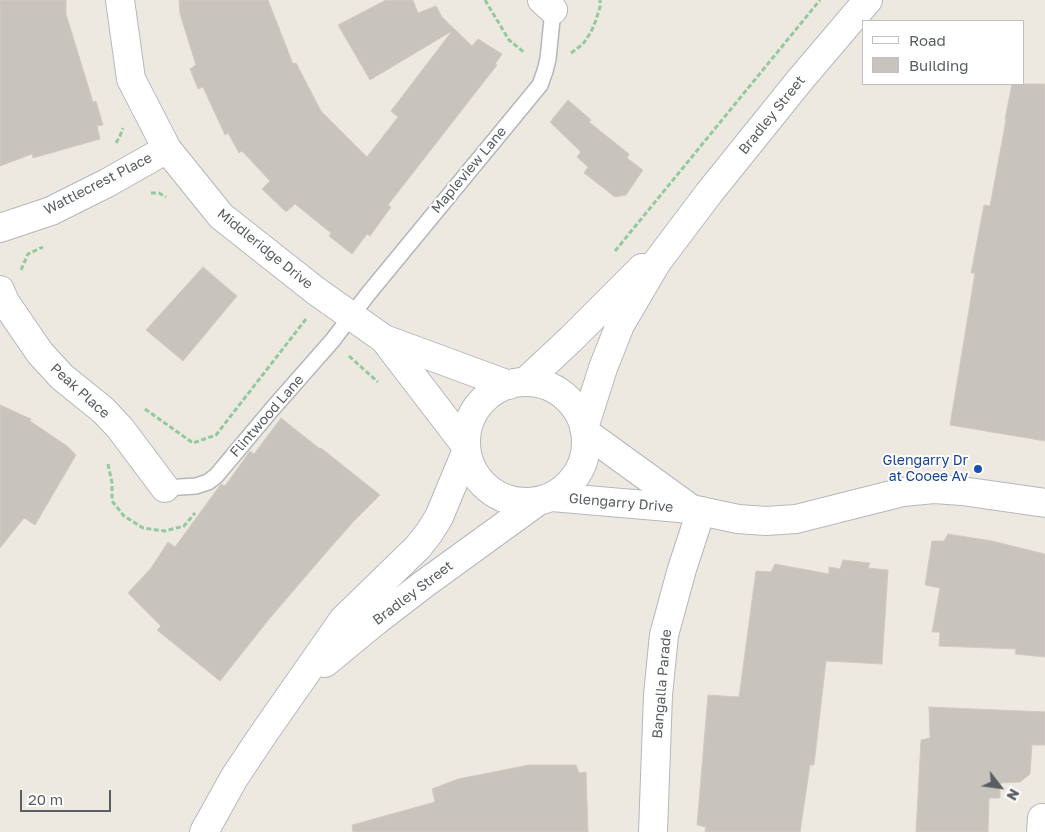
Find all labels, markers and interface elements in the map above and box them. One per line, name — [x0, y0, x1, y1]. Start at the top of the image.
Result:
legend — [862, 20, 1025, 85]
text: Road — [909, 31, 946, 49]
text: Building — [909, 56, 969, 74]
street label: Bradley Street — [735, 72, 809, 158]
street label: Mapleview Lane — [428, 123, 510, 217]
street label: Wattlecrest Place — [41, 149, 155, 219]
street label: Middleridge Drive — [214, 205, 316, 293]
street label: Peak Place — [47, 360, 113, 422]
street label: Flintwood Lane — [227, 371, 307, 461]
place label: Glengarry Dr at Cooee Av — [883, 453, 968, 486]
marker: Glengarry Dr at Cooee Av — [972, 463, 984, 475]
street label: Glengarry Drive — [568, 490, 674, 516]
street label: Bradley Street — [370, 557, 456, 629]
street label: Bangalla Parade — [649, 629, 675, 739]
north arrow — [975, 762, 1025, 812]
scale bar — [22, 780, 114, 812]
text: N — [1003, 786, 1023, 804]
text: 20 m — [28, 790, 63, 808]

